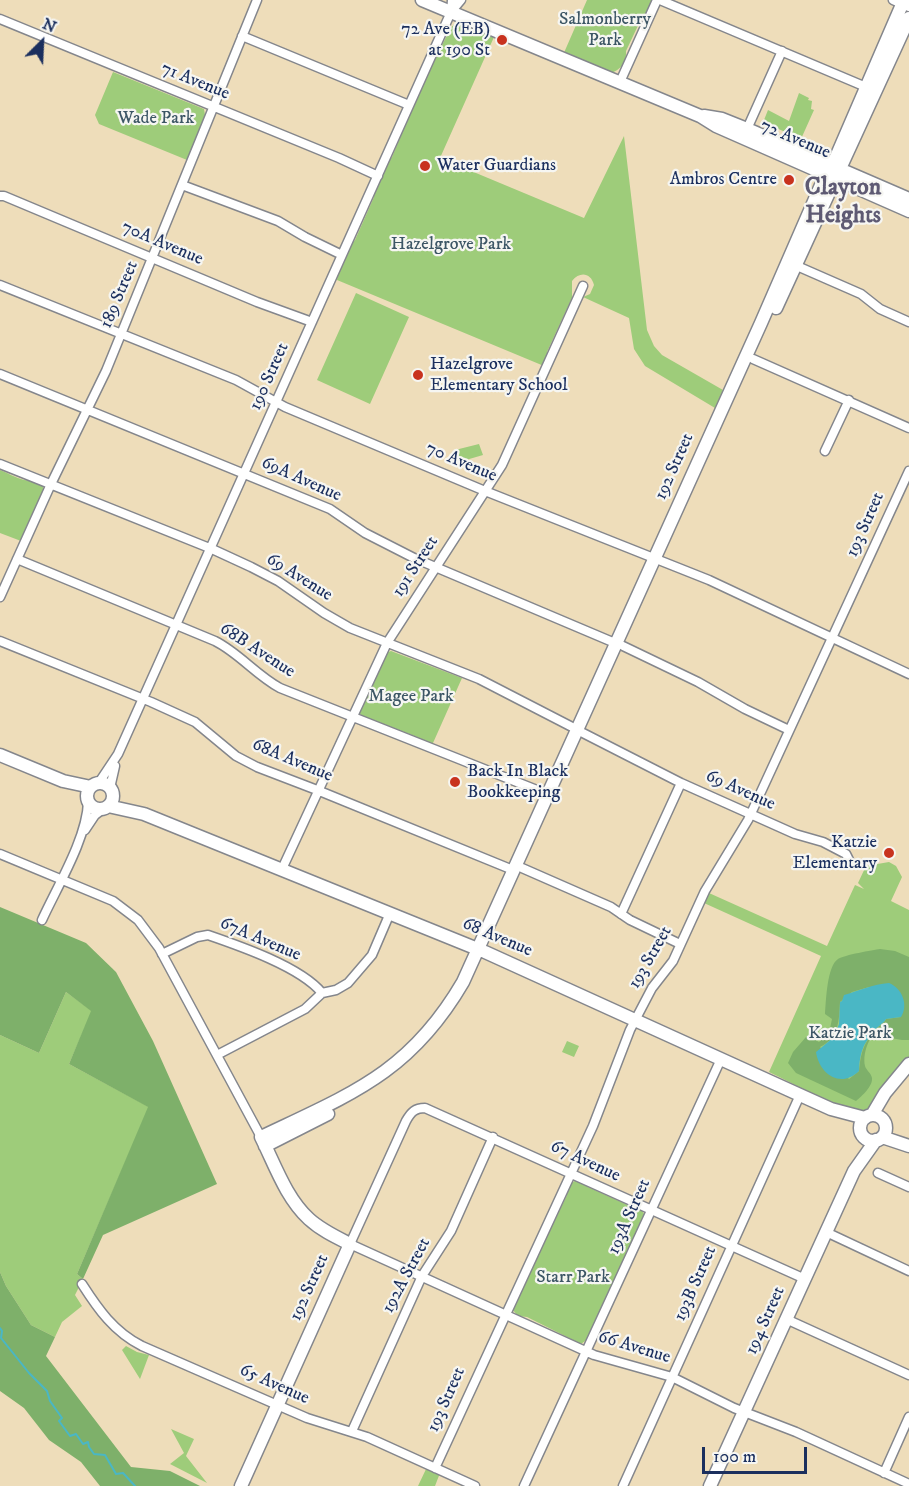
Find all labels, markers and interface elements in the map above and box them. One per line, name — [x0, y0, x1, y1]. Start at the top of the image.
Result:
park label: Salmonberry Park — [559, 9, 651, 52]
north arrow — [12, 12, 72, 72]
text: N — [39, 14, 59, 37]
place label: 72 Ave (EB) at 190 St — [401, 19, 490, 62]
marker: 72 Ave (EB) at 190 St — [495, 33, 509, 47]
street label: 71 Avenue — [158, 59, 232, 105]
park label: Wade Park — [118, 108, 194, 130]
street label: 72 Avenue — [757, 116, 833, 164]
place label: Water Guardians — [437, 155, 556, 177]
marker: Water Guardians — [418, 159, 432, 173]
place label: Ambros Centre — [670, 169, 777, 191]
marker: Ambros Centre — [782, 173, 796, 187]
district label: Clayton Heights — [805, 175, 881, 231]
street label: 70A Avenue — [118, 217, 206, 271]
park label: Hazelgrove Park — [391, 234, 511, 256]
street label: 189 Street — [96, 258, 144, 332]
street label: 190 Street — [246, 340, 294, 414]
place label: Hazelgrove Elementary School — [430, 354, 568, 397]
marker: Hazelgrove Elementary School — [411, 368, 425, 382]
street label: 192 Street — [651, 430, 699, 504]
street label: 70 Avenue — [422, 438, 500, 488]
street label: 69A Avenue — [258, 453, 344, 507]
street label: 193 Street — [842, 489, 890, 561]
street label: 191 Street — [388, 532, 444, 602]
street label: 69 Avenue — [262, 549, 336, 607]
street label: 68B Avenue — [215, 619, 299, 683]
park label: Magee Park — [368, 686, 454, 708]
street label: 68A Avenue — [248, 734, 336, 788]
place label: Back In Black Bookkeeping — [467, 761, 568, 804]
street label: 69 Avenue — [702, 766, 778, 816]
marker: Back In Black Bookkeeping — [448, 775, 462, 789]
place label: Katzie Elementary — [793, 832, 877, 874]
marker: Katzie Elementary — [882, 846, 896, 860]
street label: 67A Avenue — [216, 913, 304, 967]
street label: 68 Avenue — [459, 914, 535, 962]
street label: 193 Street — [624, 923, 678, 993]
park label: Katzie Park — [808, 1023, 892, 1045]
street label: 67 Avenue — [547, 1136, 623, 1188]
street label: 193A Street — [604, 1176, 656, 1258]
street label: 192A Street — [378, 1235, 436, 1317]
street label: 193B Street — [670, 1243, 722, 1325]
street label: 192 Street — [286, 1251, 334, 1325]
park label: Starr Park — [536, 1267, 610, 1289]
street label: 194 Street — [741, 1284, 791, 1358]
street label: 66 Avenue — [595, 1327, 673, 1369]
street label: 65 Avenue — [236, 1360, 312, 1410]
street label: 193 Street — [423, 1364, 471, 1436]
scale bar — [705, 1435, 810, 1473]
text: 100 m — [713, 1446, 756, 1468]

